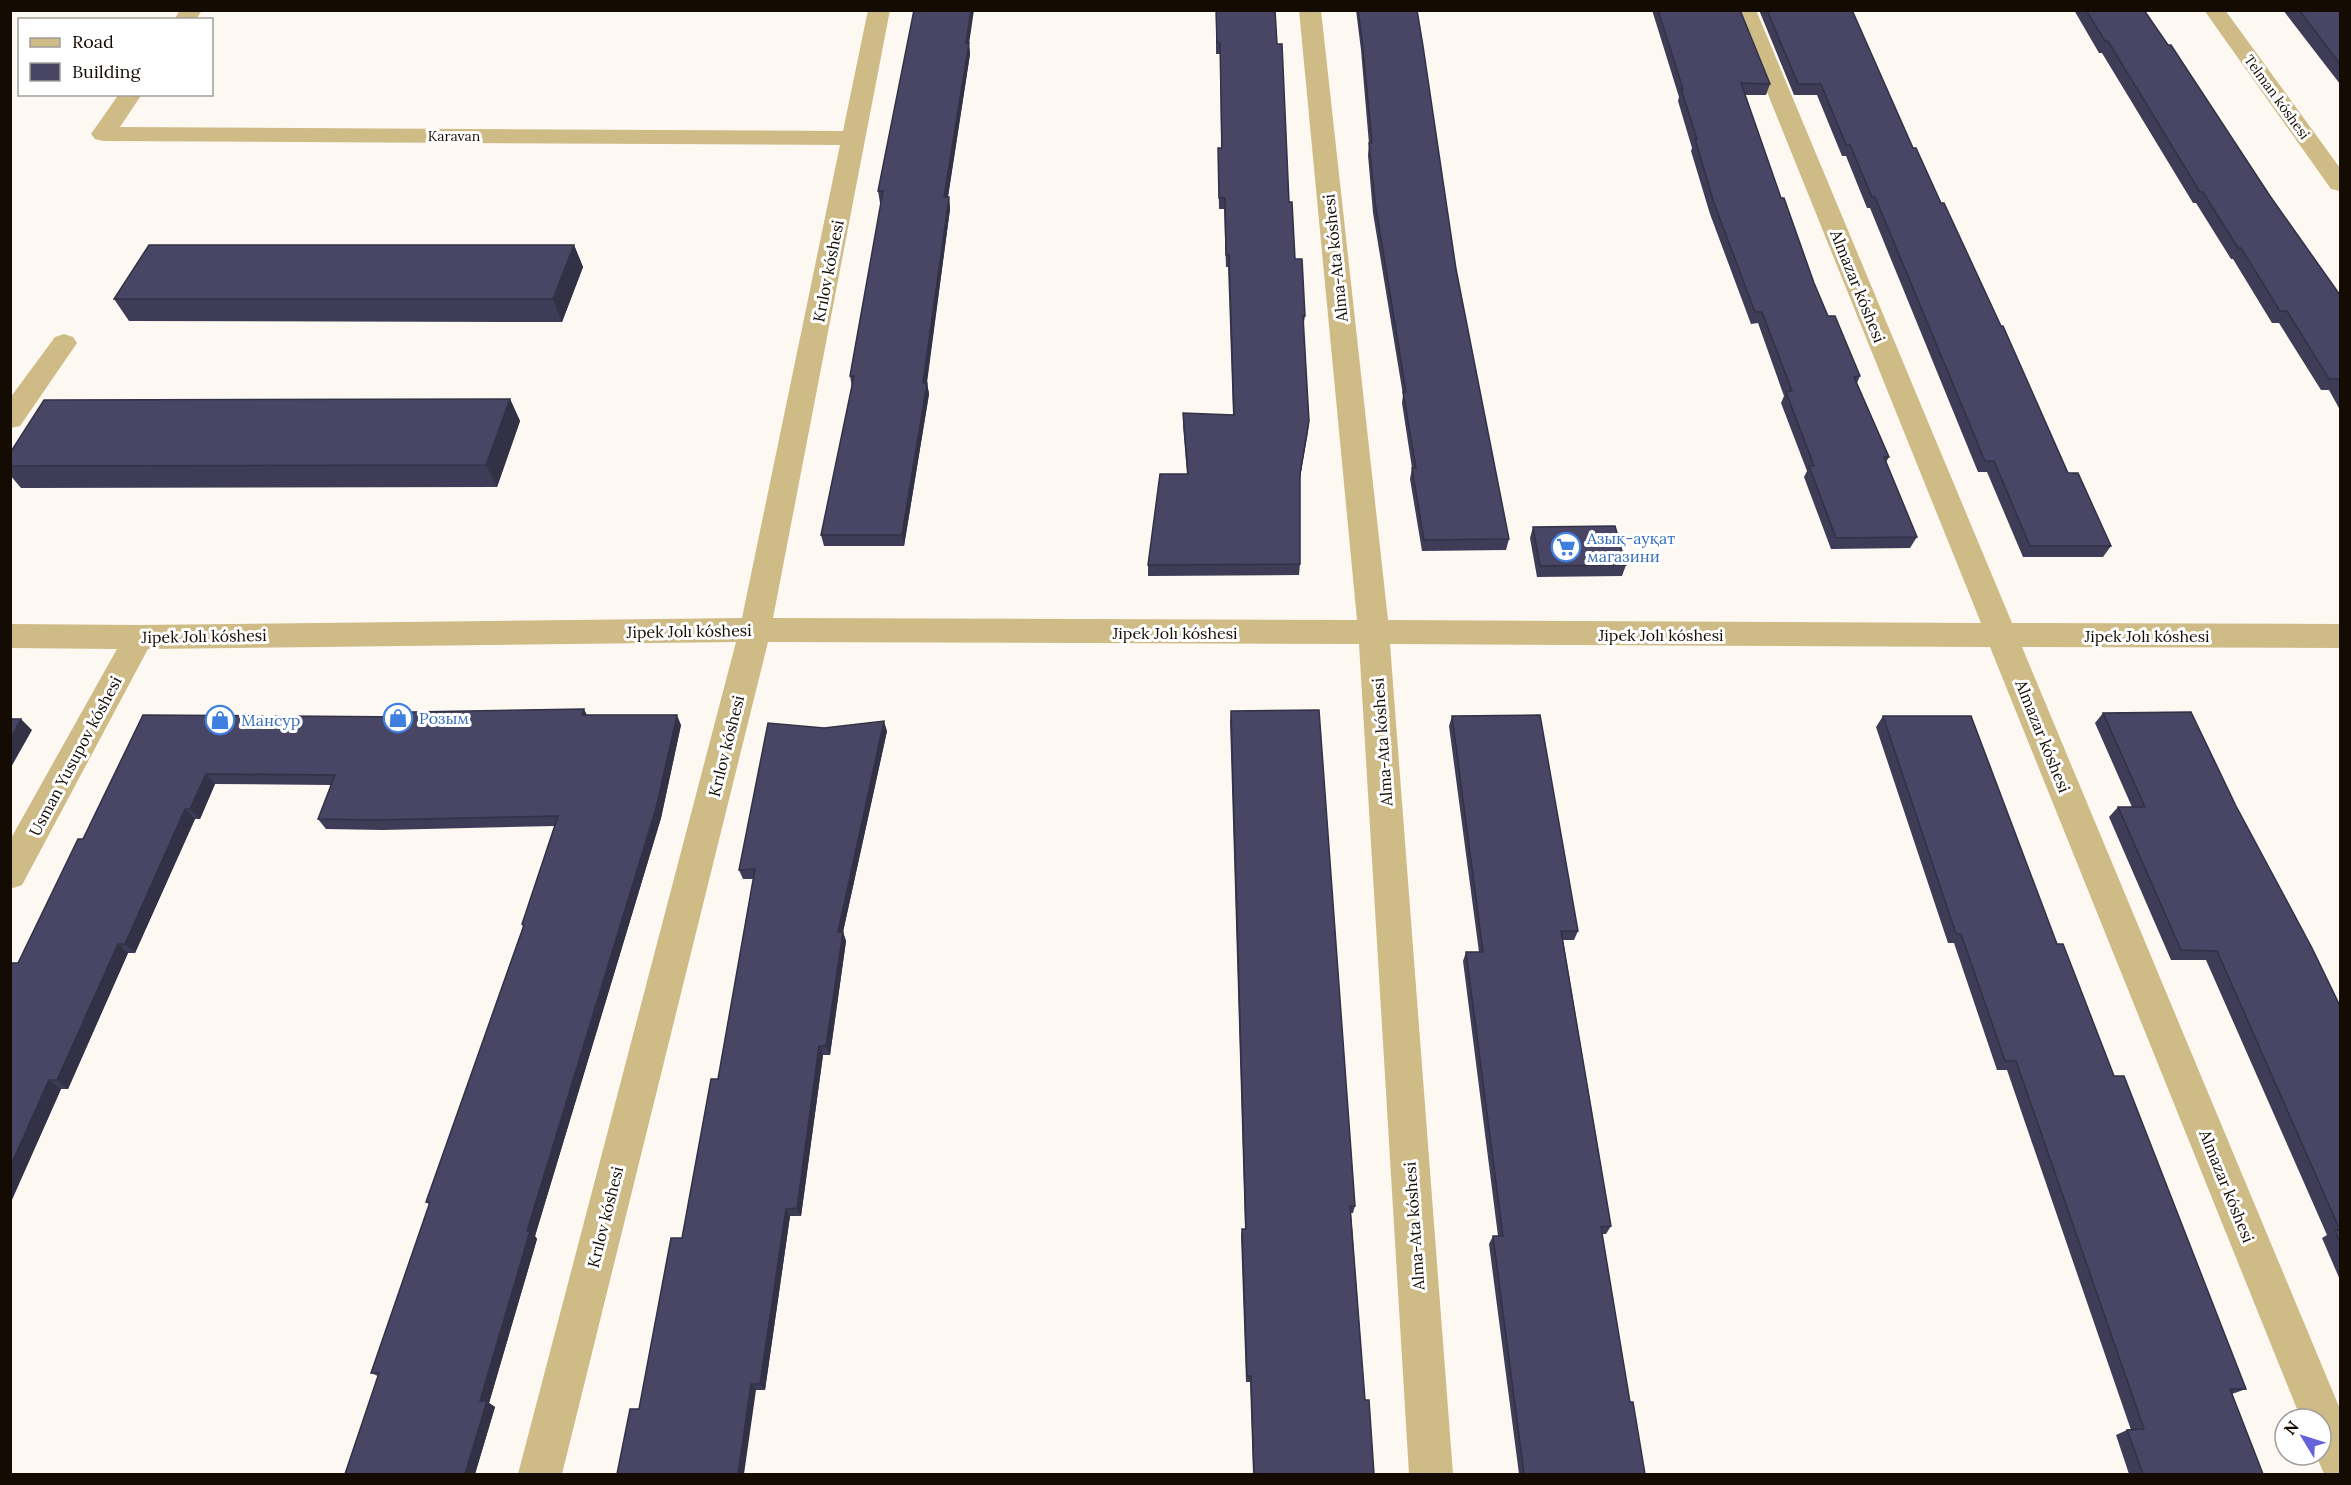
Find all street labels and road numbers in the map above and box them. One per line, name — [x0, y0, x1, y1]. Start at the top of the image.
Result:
street label: Telman kóshesi — [2240, 51, 2314, 143]
street label: Karavan — [428, 127, 481, 145]
street label: Alma-Ata kóshesi — [1318, 193, 1352, 324]
street label: Krılov kóshesi — [808, 218, 848, 324]
street label: Almazar kóshesi — [1826, 226, 1890, 345]
street label: Jipek Jolı kóshesi — [625, 620, 752, 642]
street label: Jipek Jolı kóshesi — [1111, 623, 1238, 643]
street label: Jipek Jolı kóshesi — [140, 625, 267, 647]
street label: Jipek Jolı kóshesi — [1597, 625, 1724, 645]
street label: Jipek Jolı kóshesi — [2083, 626, 2210, 646]
street label: Usman Yusupov kóshesi — [24, 673, 126, 839]
street label: Almazar kóshesi — [2011, 676, 2075, 795]
street label: Alma-Ata kóshesi — [1368, 677, 1397, 808]
street label: Krılov kóshesi — [704, 693, 748, 799]
street label: Almazar kóshesi — [2195, 1126, 2259, 1245]
street label: Alma-Ata kóshesi — [1400, 1161, 1429, 1292]
street label: Krılov kóshesi — [583, 1164, 627, 1270]

